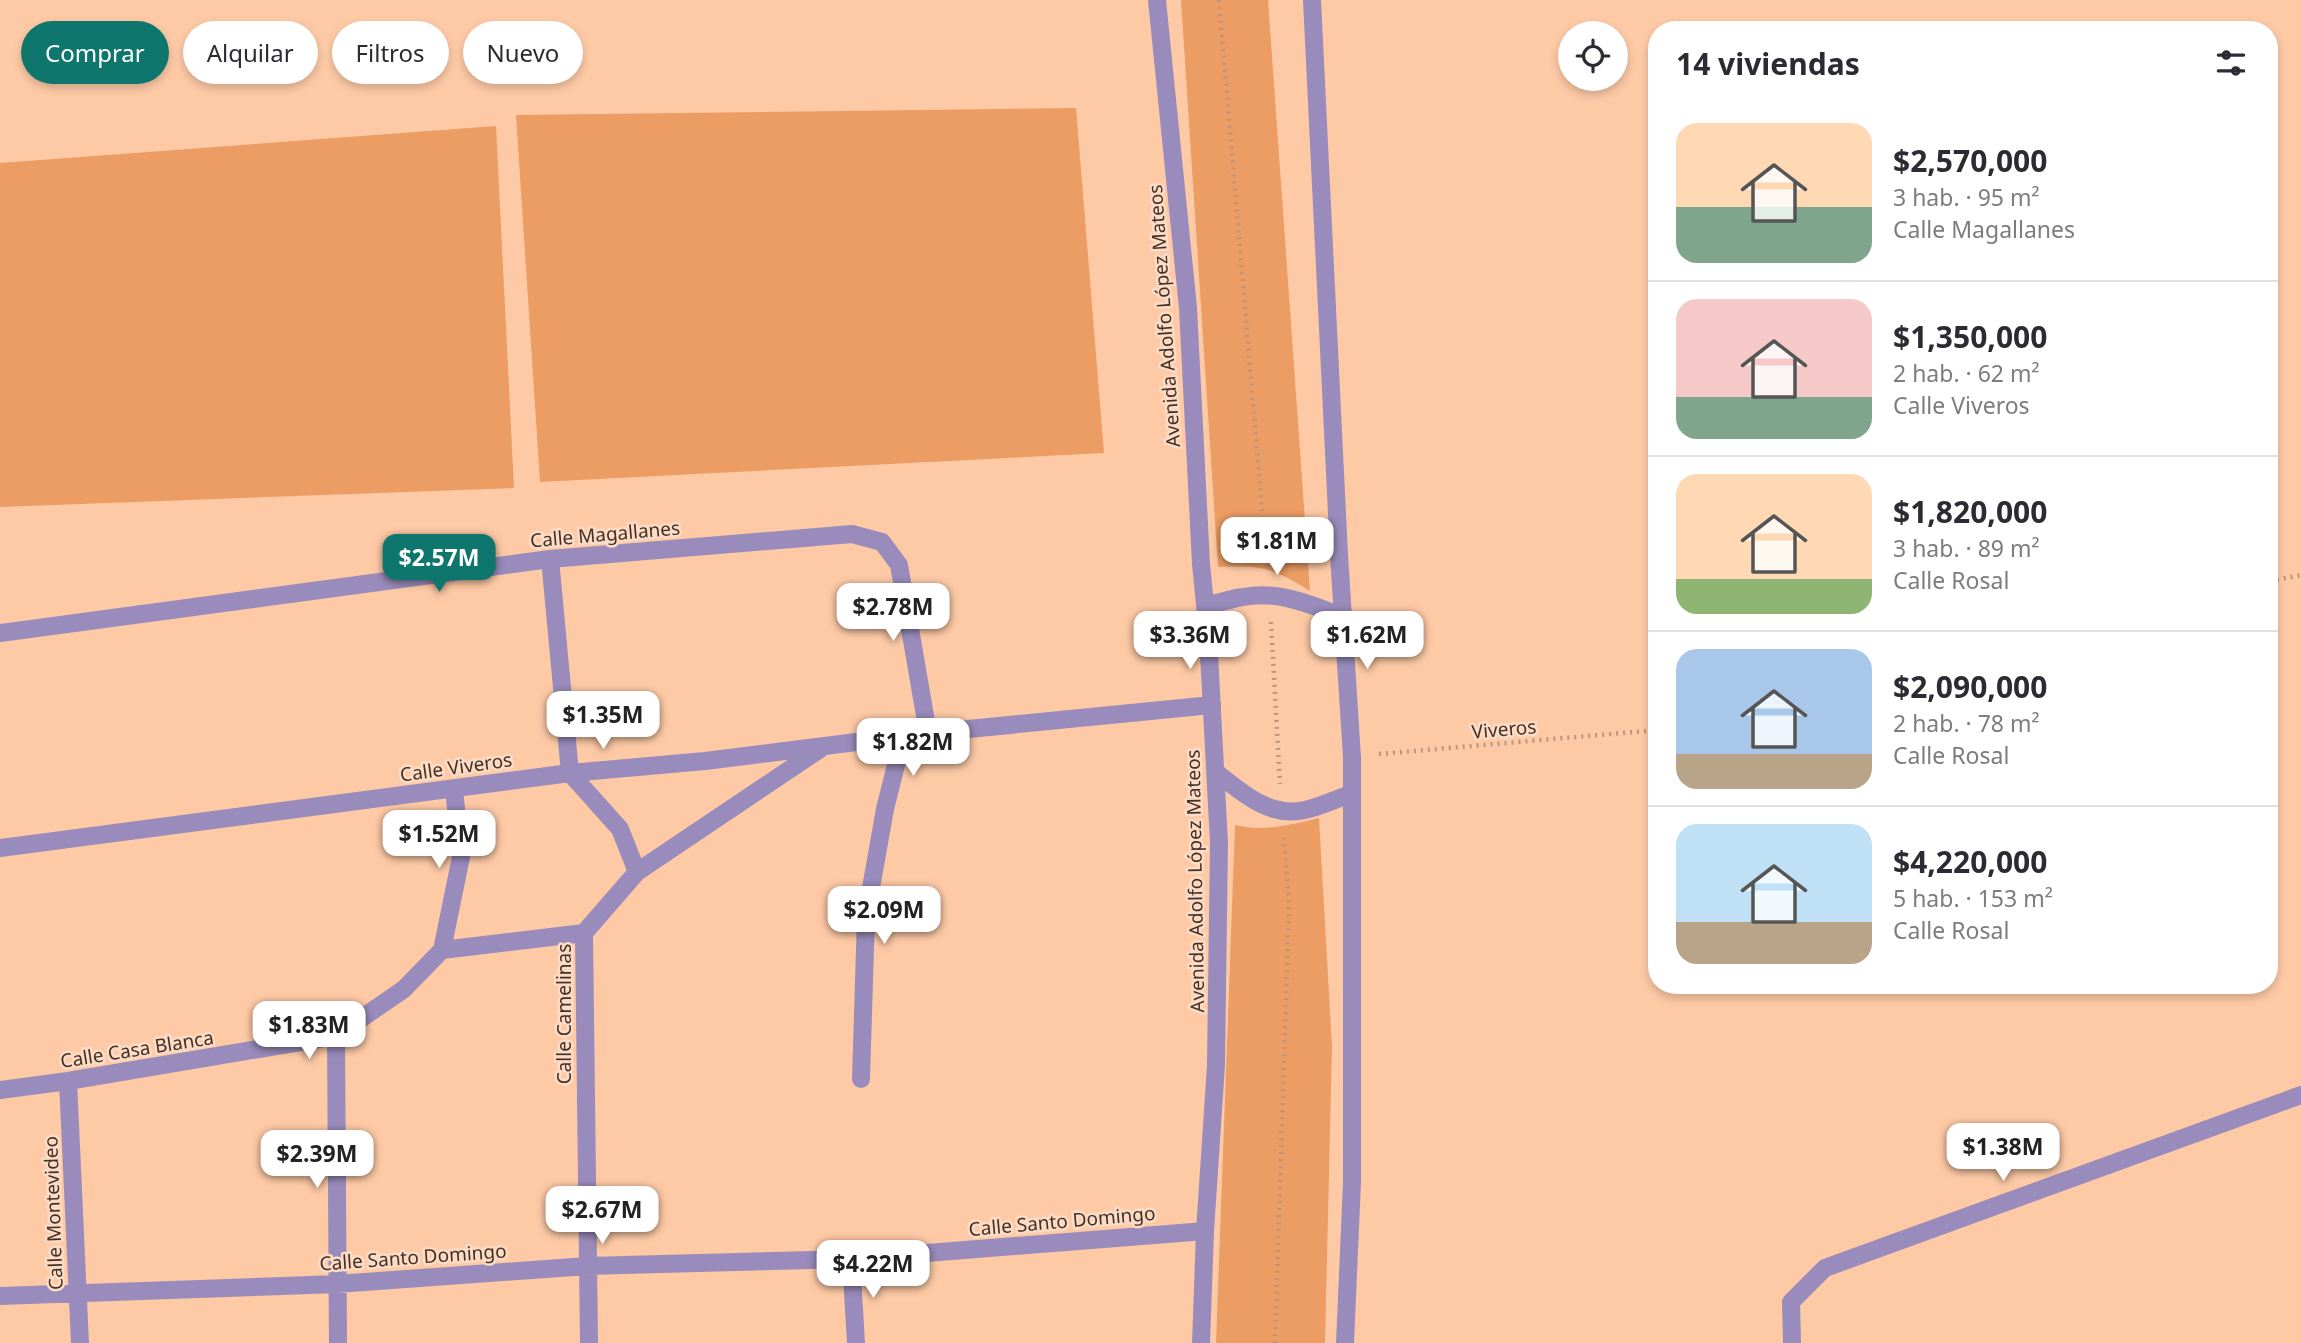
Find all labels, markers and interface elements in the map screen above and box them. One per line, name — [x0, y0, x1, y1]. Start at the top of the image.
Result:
chip: Comprar — [21, 21, 169, 84]
chip: Alquilar — [183, 21, 318, 84]
chip: Filtros — [332, 21, 449, 84]
chip: Nuevo — [463, 21, 583, 84]
map controls — [1558, 21, 1628, 91]
button: locate — [1558, 21, 1628, 91]
text: 14 viviendas — [1676, 43, 1860, 84]
icon: filters — [2212, 44, 2250, 82]
text: $2,570,000 — [1893, 140, 2047, 181]
icon: home — [1732, 151, 1816, 235]
text: 3 hab. · 95 m² — [1893, 181, 2040, 213]
street label: Avenida Adolfo López Mateos — [1142, 184, 1186, 448]
text: Calle Magallanes — [1893, 213, 2075, 245]
text: $1,350,000 — [1893, 316, 2047, 357]
icon: home — [1732, 327, 1816, 411]
text: 2 hab. · 62 m² — [1893, 357, 2040, 389]
text: Calle Viveros — [1893, 389, 2030, 421]
text: $1,820,000 — [1893, 491, 2047, 532]
icon: home — [1732, 502, 1816, 586]
street label: Calle Magallanes — [529, 514, 681, 554]
pin: $1.81M — [1220, 518, 1334, 577]
text: $1.81M — [1237, 524, 1317, 556]
text: 3 hab. · 89 m² — [1893, 532, 2040, 564]
pin: $2.57M — [382, 534, 496, 594]
text: $2.57M — [399, 541, 479, 573]
text: Calle Rosal — [1893, 564, 2009, 596]
pin: $2.78M — [836, 584, 950, 643]
text: $2.78M — [853, 590, 933, 622]
pin: $3.36M — [1133, 612, 1247, 671]
pin: $1.62M — [1310, 612, 1424, 671]
text: $3.36M — [1150, 618, 1230, 650]
text: $1.62M — [1327, 618, 1407, 650]
text: $2,090,000 — [1893, 666, 2047, 707]
icon: home — [1732, 677, 1816, 761]
pin: $1.35M — [546, 692, 660, 751]
text: $1.35M — [563, 698, 643, 730]
text: 2 hab. · 78 m² — [1893, 707, 2040, 739]
street label: Viveros — [1471, 713, 1537, 745]
pin: $1.82M — [856, 718, 970, 778]
text: $1.82M — [873, 725, 953, 757]
text: Calle Rosal — [1893, 739, 2009, 771]
street label: Calle Viveros — [398, 746, 514, 788]
street label: Avenida Adolfo López Mateos — [1180, 749, 1210, 1013]
pin: $1.52M — [382, 810, 496, 870]
text: $1.52M — [399, 817, 479, 849]
text: $4,220,000 — [1893, 841, 2047, 882]
icon: home — [1732, 852, 1816, 936]
text: 5 hab. · 153 m² — [1893, 882, 2053, 914]
pin: $2.09M — [827, 886, 941, 946]
text: $2.09M — [844, 893, 924, 925]
text: Calle Rosal — [1893, 914, 2009, 946]
street label: Calle Camelinas — [551, 944, 577, 1084]
pin: $1.83M — [252, 1002, 366, 1061]
text: $1.83M — [269, 1008, 349, 1040]
street label: Calle Casa Blanca — [58, 1024, 216, 1074]
pin: $1.38M — [1946, 1124, 2060, 1183]
pin: $2.39M — [260, 1130, 374, 1190]
text: $1.38M — [1963, 1130, 2043, 1162]
street label: Calle Montevideo — [37, 1135, 69, 1291]
text: $2.39M — [277, 1137, 357, 1169]
pin: $2.67M — [545, 1186, 659, 1246]
text: $2.67M — [562, 1193, 642, 1225]
street label: Calle Santo Domingo — [968, 1200, 1156, 1242]
street label: Calle Santo Domingo — [319, 1238, 507, 1276]
pin: $4.22M — [816, 1240, 930, 1300]
text: $4.22M — [833, 1247, 913, 1279]

